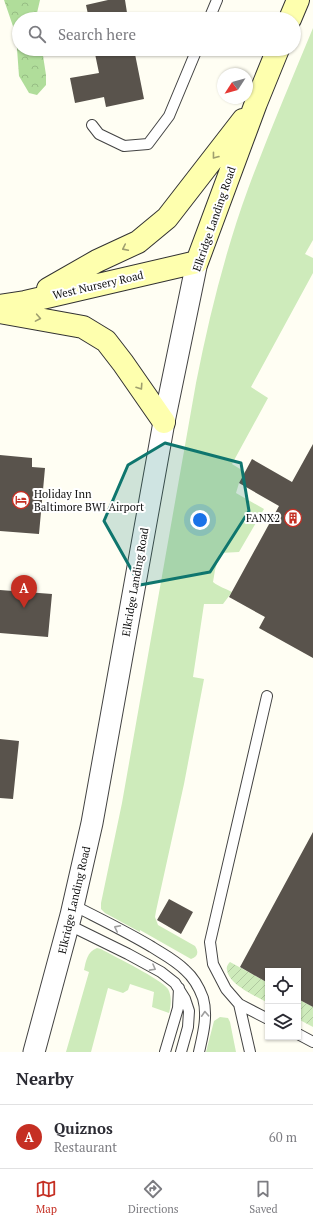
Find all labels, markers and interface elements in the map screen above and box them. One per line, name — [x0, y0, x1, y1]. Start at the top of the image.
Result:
search box — [12, 12, 301, 56]
icon: search — [26, 23, 48, 45]
text: Search here — [58, 24, 136, 44]
north arrow — [217, 68, 253, 104]
one-way arrow — [212, 152, 219, 159]
street label: Elkridge Landing Road — [189, 165, 239, 273]
one-way arrow — [122, 243, 129, 251]
street label: West Nursery Road — [51, 268, 145, 302]
one-way arrow — [35, 314, 42, 322]
one-way arrow — [135, 383, 142, 390]
place label: Holiday Inn Baltimore BWI Airport — [34, 487, 144, 514]
hotel icon: Holiday Inn Baltimore BWI Airport — [11, 490, 31, 510]
building icon: FANX2 — [283, 508, 303, 528]
your location — [190, 510, 210, 530]
place label: FANX2 — [246, 511, 280, 525]
street label: Elkridge Landing Road — [119, 527, 151, 637]
pin: A — [11, 575, 37, 608]
street label: Elkridge Landing Road — [55, 845, 93, 955]
one-way arrow — [114, 925, 121, 932]
one-way arrow — [149, 964, 156, 971]
map controls — [265, 968, 301, 1040]
button: locate — [265, 968, 301, 1004]
button: layers — [265, 1004, 301, 1040]
one-way arrow — [201, 1011, 209, 1017]
text: Nearby — [16, 1067, 74, 1090]
text: Quiznos — [54, 1118, 113, 1138]
text: A — [24, 1128, 34, 1146]
text: 60 m — [269, 1128, 297, 1146]
text: Restaurant — [54, 1138, 117, 1156]
tab: Map — [35, 1178, 57, 1216]
tab: Directions — [128, 1178, 179, 1216]
tab: Saved — [249, 1178, 278, 1216]

